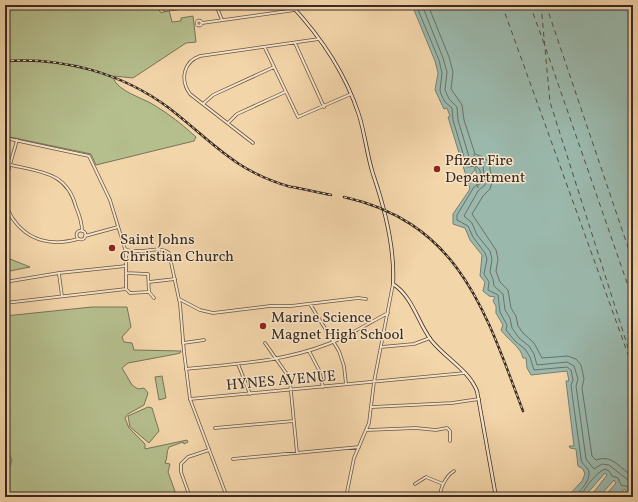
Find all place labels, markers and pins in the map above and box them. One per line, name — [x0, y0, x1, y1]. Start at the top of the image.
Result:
place label: Pfizer Fire Department — [445, 151, 525, 189]
marker: Pfizer Fire Department — [432, 164, 442, 174]
place label: Saint Johns Christian Church — [120, 230, 234, 268]
marker: Saint Johns Christian Church — [107, 243, 117, 253]
place label: Marine Science Magnet High School — [271, 308, 404, 346]
marker: Marine Science Magnet High School — [258, 321, 268, 331]

